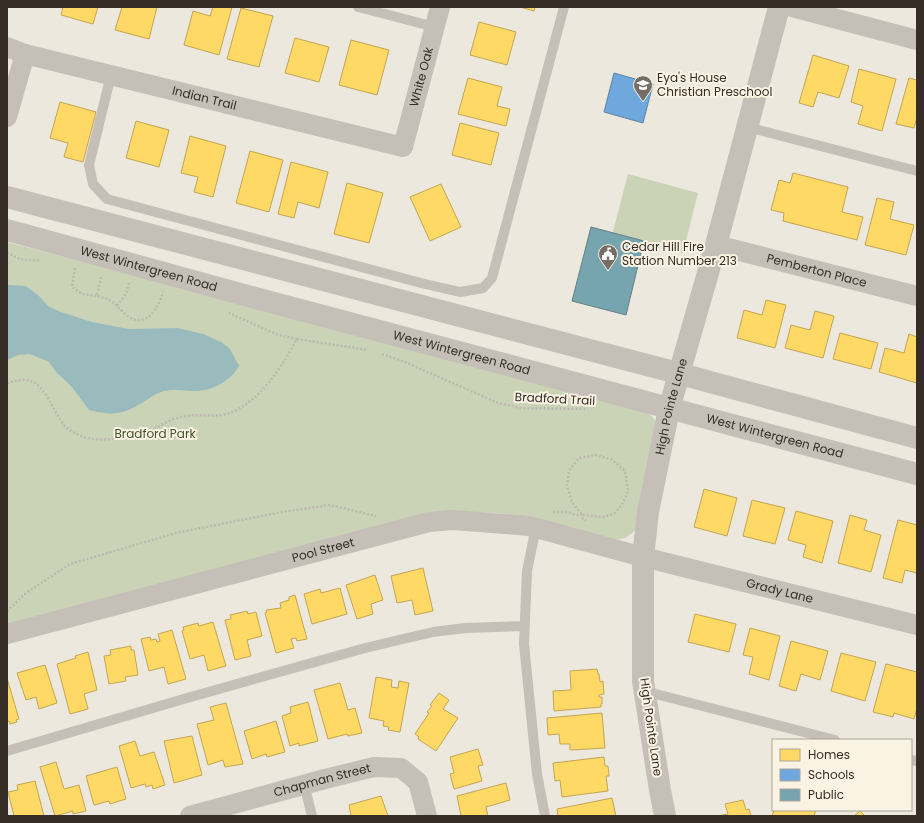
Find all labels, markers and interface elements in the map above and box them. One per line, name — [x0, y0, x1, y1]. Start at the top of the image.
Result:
street label: White Oak — [405, 44, 437, 109]
place label: Eya's House Christian Preschool — [657, 69, 772, 100]
school or university icon: Eya's House Christian Preschool — [632, 74, 654, 102]
street label: Indian Trail — [170, 82, 238, 114]
place label: Cedar Hill Fire Station Number 213 — [622, 238, 737, 269]
street label: West Wintergreen Road — [78, 241, 219, 295]
public building icon: Cedar Hill Fire Station Number 213 — [597, 243, 619, 271]
street label: Pemberton Place — [765, 249, 869, 291]
street label: West Wintergreen Road — [391, 326, 532, 379]
street label: High Pointe Lane — [651, 356, 691, 456]
street label: Bradford Trail — [514, 388, 596, 409]
street label: West Wintergreen Road — [704, 409, 845, 462]
park label: Bradford Park — [114, 425, 196, 442]
street label: Pool Street — [290, 533, 356, 566]
street label: Grady Lane — [745, 574, 815, 607]
street label: High Pointe Lane — [636, 677, 667, 777]
legend — [772, 739, 912, 811]
text: Homes — [808, 746, 850, 763]
street label: Chapman Street — [272, 759, 372, 801]
text: Schools — [808, 766, 855, 783]
text: Public — [808, 786, 844, 803]

